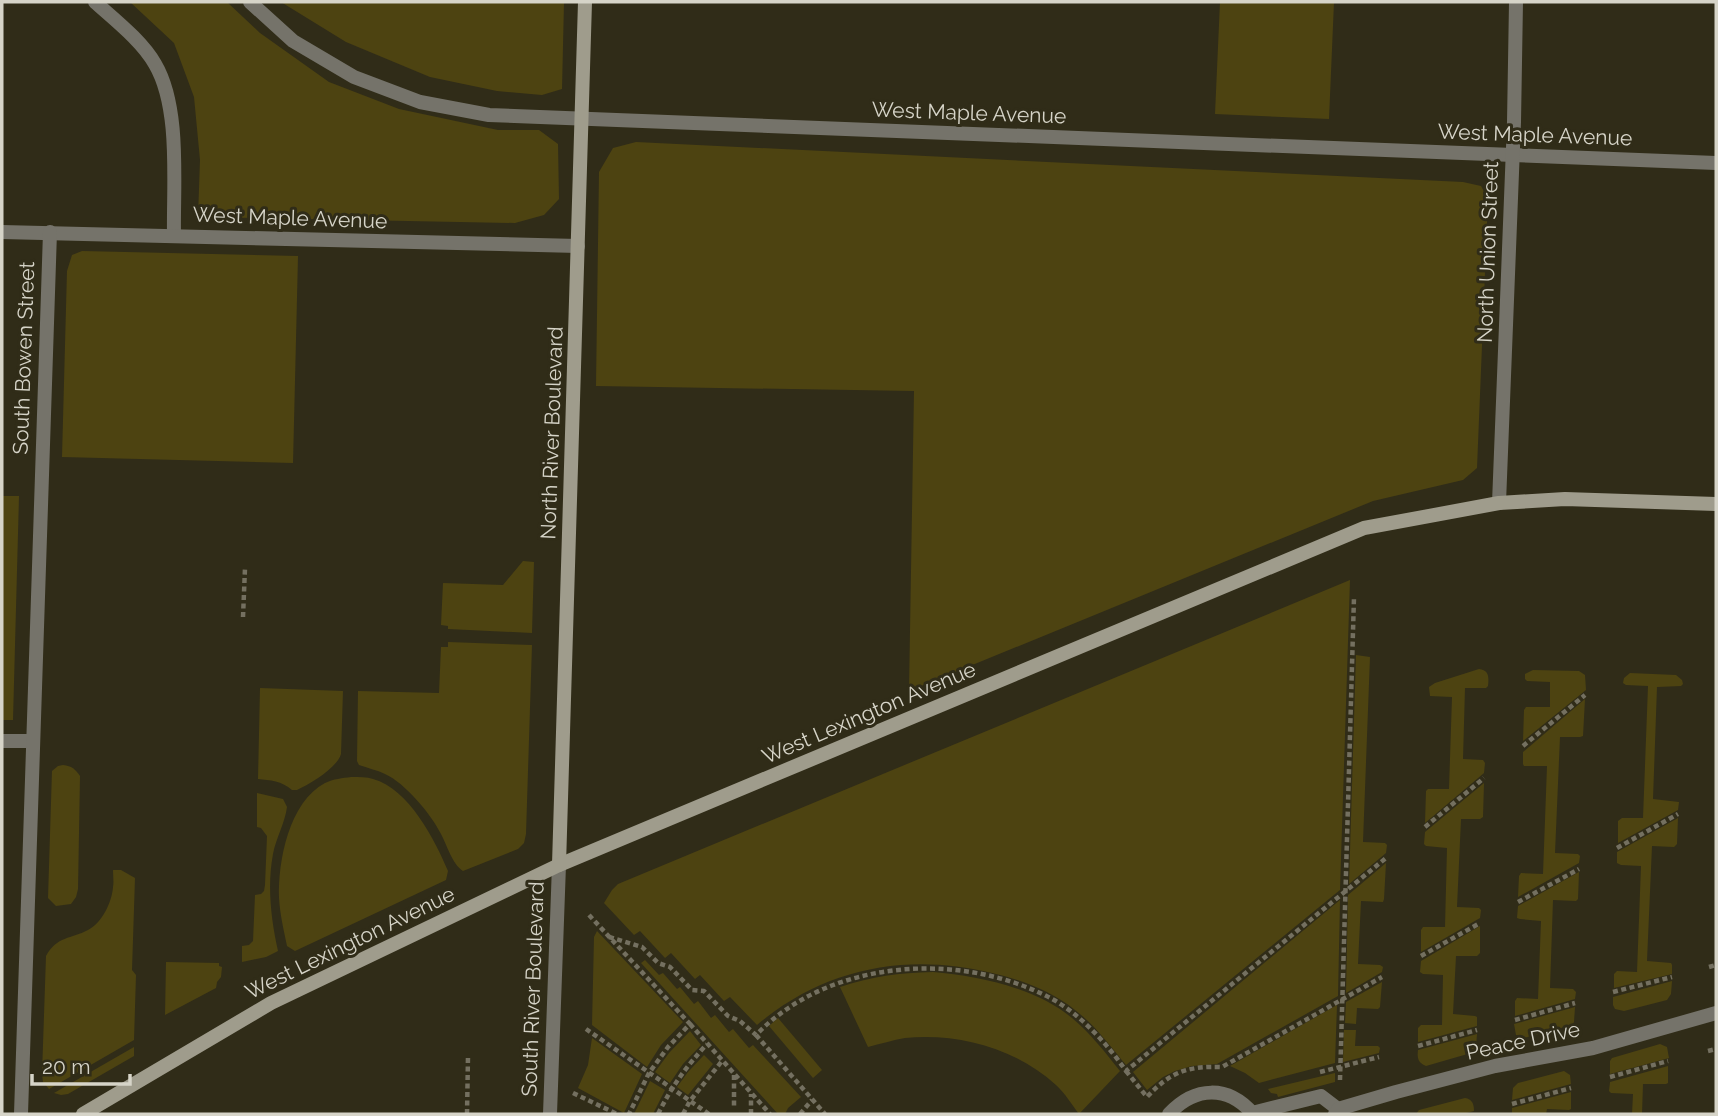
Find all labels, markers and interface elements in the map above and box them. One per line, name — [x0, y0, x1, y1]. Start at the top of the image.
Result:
street label: West Maple Avenue — [871, 97, 1067, 128]
street label: West Maple Avenue — [1437, 119, 1633, 150]
street label: North Union Street — [1472, 161, 1503, 343]
street label: West Maple Avenue — [192, 202, 388, 233]
street label: South Bowen Street — [8, 261, 39, 455]
street label: North River Boulevard — [535, 326, 568, 540]
street label: West Lexington Avenue — [758, 656, 979, 769]
street label: West Lexington Avenue — [241, 881, 458, 1004]
street label: South River Boulevard — [516, 881, 549, 1097]
street label: Peace Drive — [1464, 1016, 1582, 1065]
scale bar — [32, 1042, 130, 1086]
text: 20 m — [42, 1054, 90, 1079]

